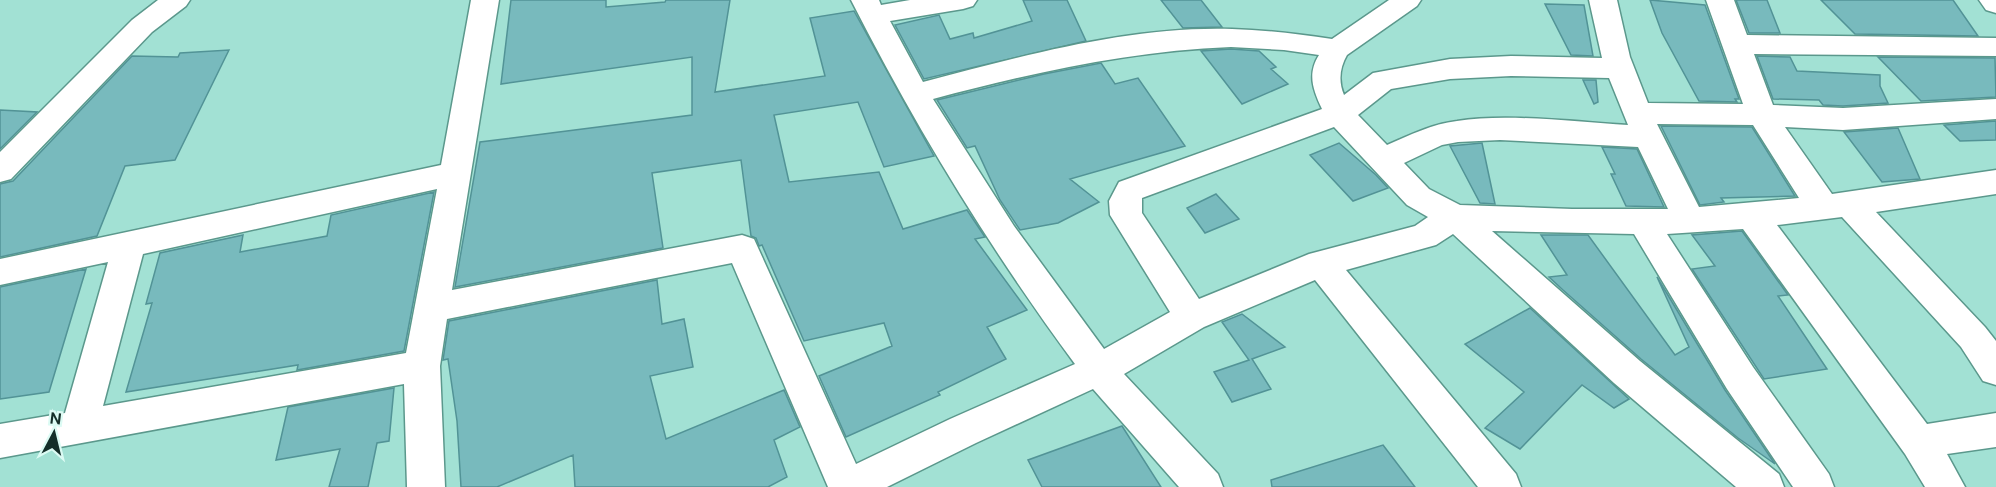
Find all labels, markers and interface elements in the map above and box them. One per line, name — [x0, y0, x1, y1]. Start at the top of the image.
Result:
north arrow — [24, 403, 84, 463]
text: N — [49, 407, 63, 430]

